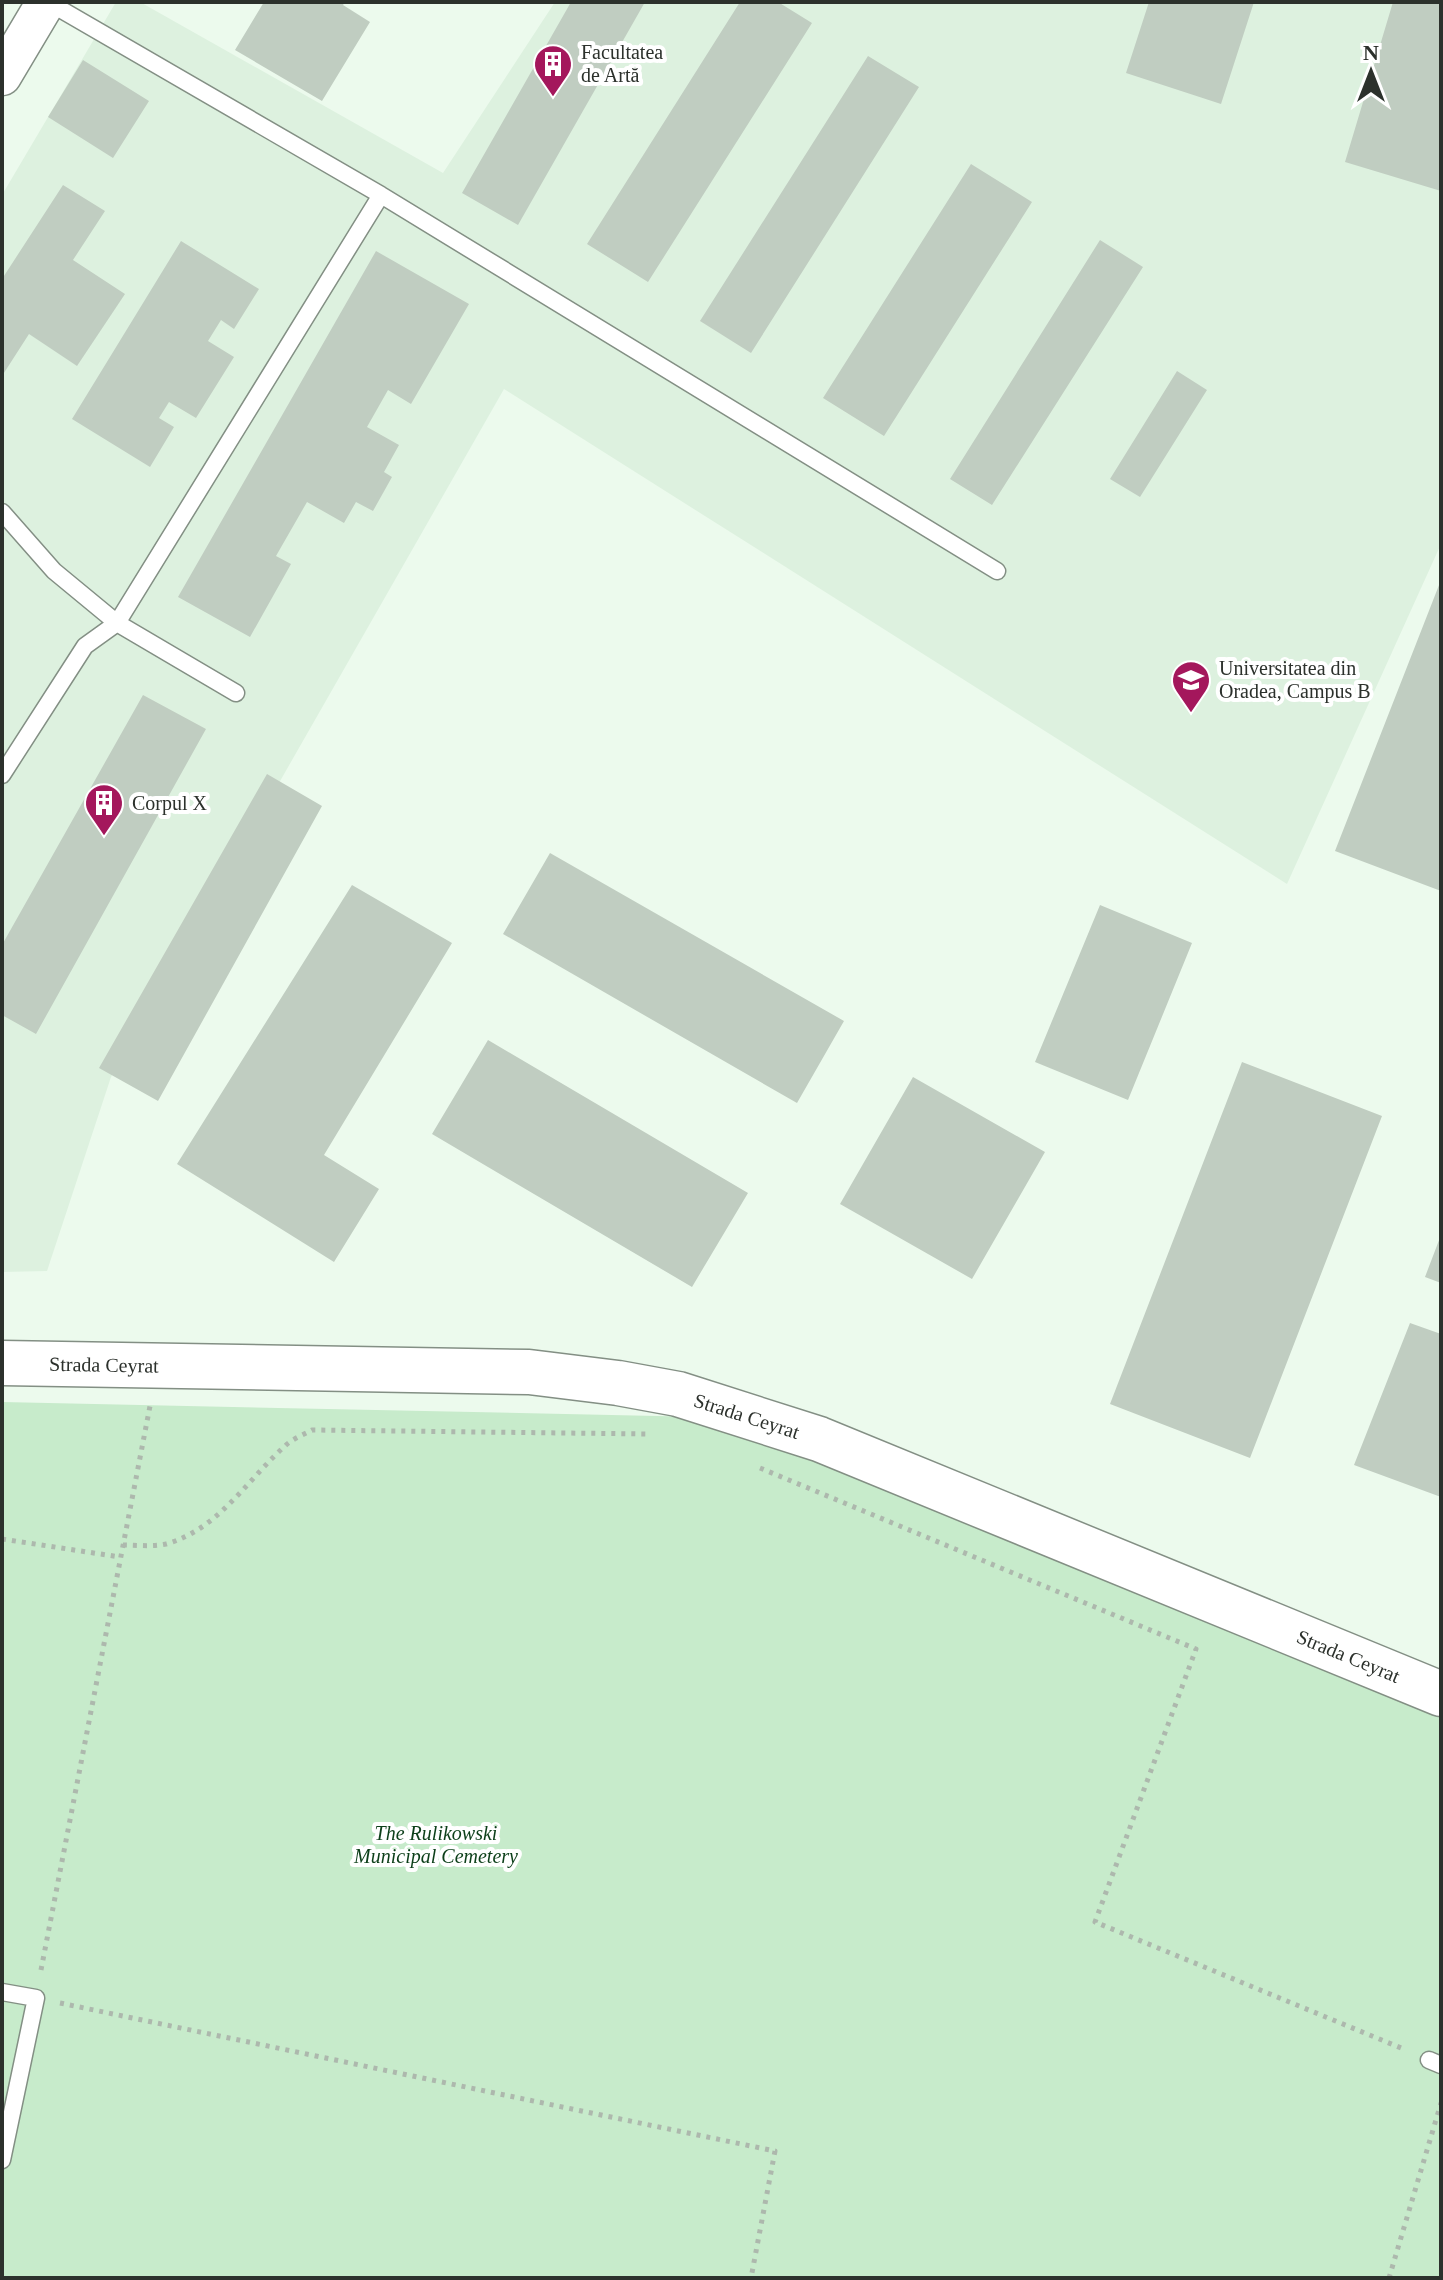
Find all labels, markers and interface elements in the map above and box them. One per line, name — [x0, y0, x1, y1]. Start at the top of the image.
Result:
north arrow — [1331, 32, 1411, 112]
text: N — [1363, 40, 1379, 65]
place label: Facultatea de Artă — [581, 41, 663, 86]
building icon: Facultatea de Artă — [532, 43, 574, 98]
place label: Universitatea din Oradea, Campus B — [1219, 657, 1371, 703]
school or university icon: Universitatea din Oradea, Campus B — [1170, 659, 1212, 714]
building icon: Corpul X — [83, 782, 125, 837]
place label: Corpul X — [132, 792, 208, 815]
street label: Strada Ceyrat — [49, 1353, 159, 1377]
street label: Strada Ceyrat — [691, 1389, 803, 1443]
street label: Strada Ceyrat — [1294, 1625, 1404, 1687]
park label: The Rulikowski Municipal Cemetery — [353, 1822, 518, 1868]

